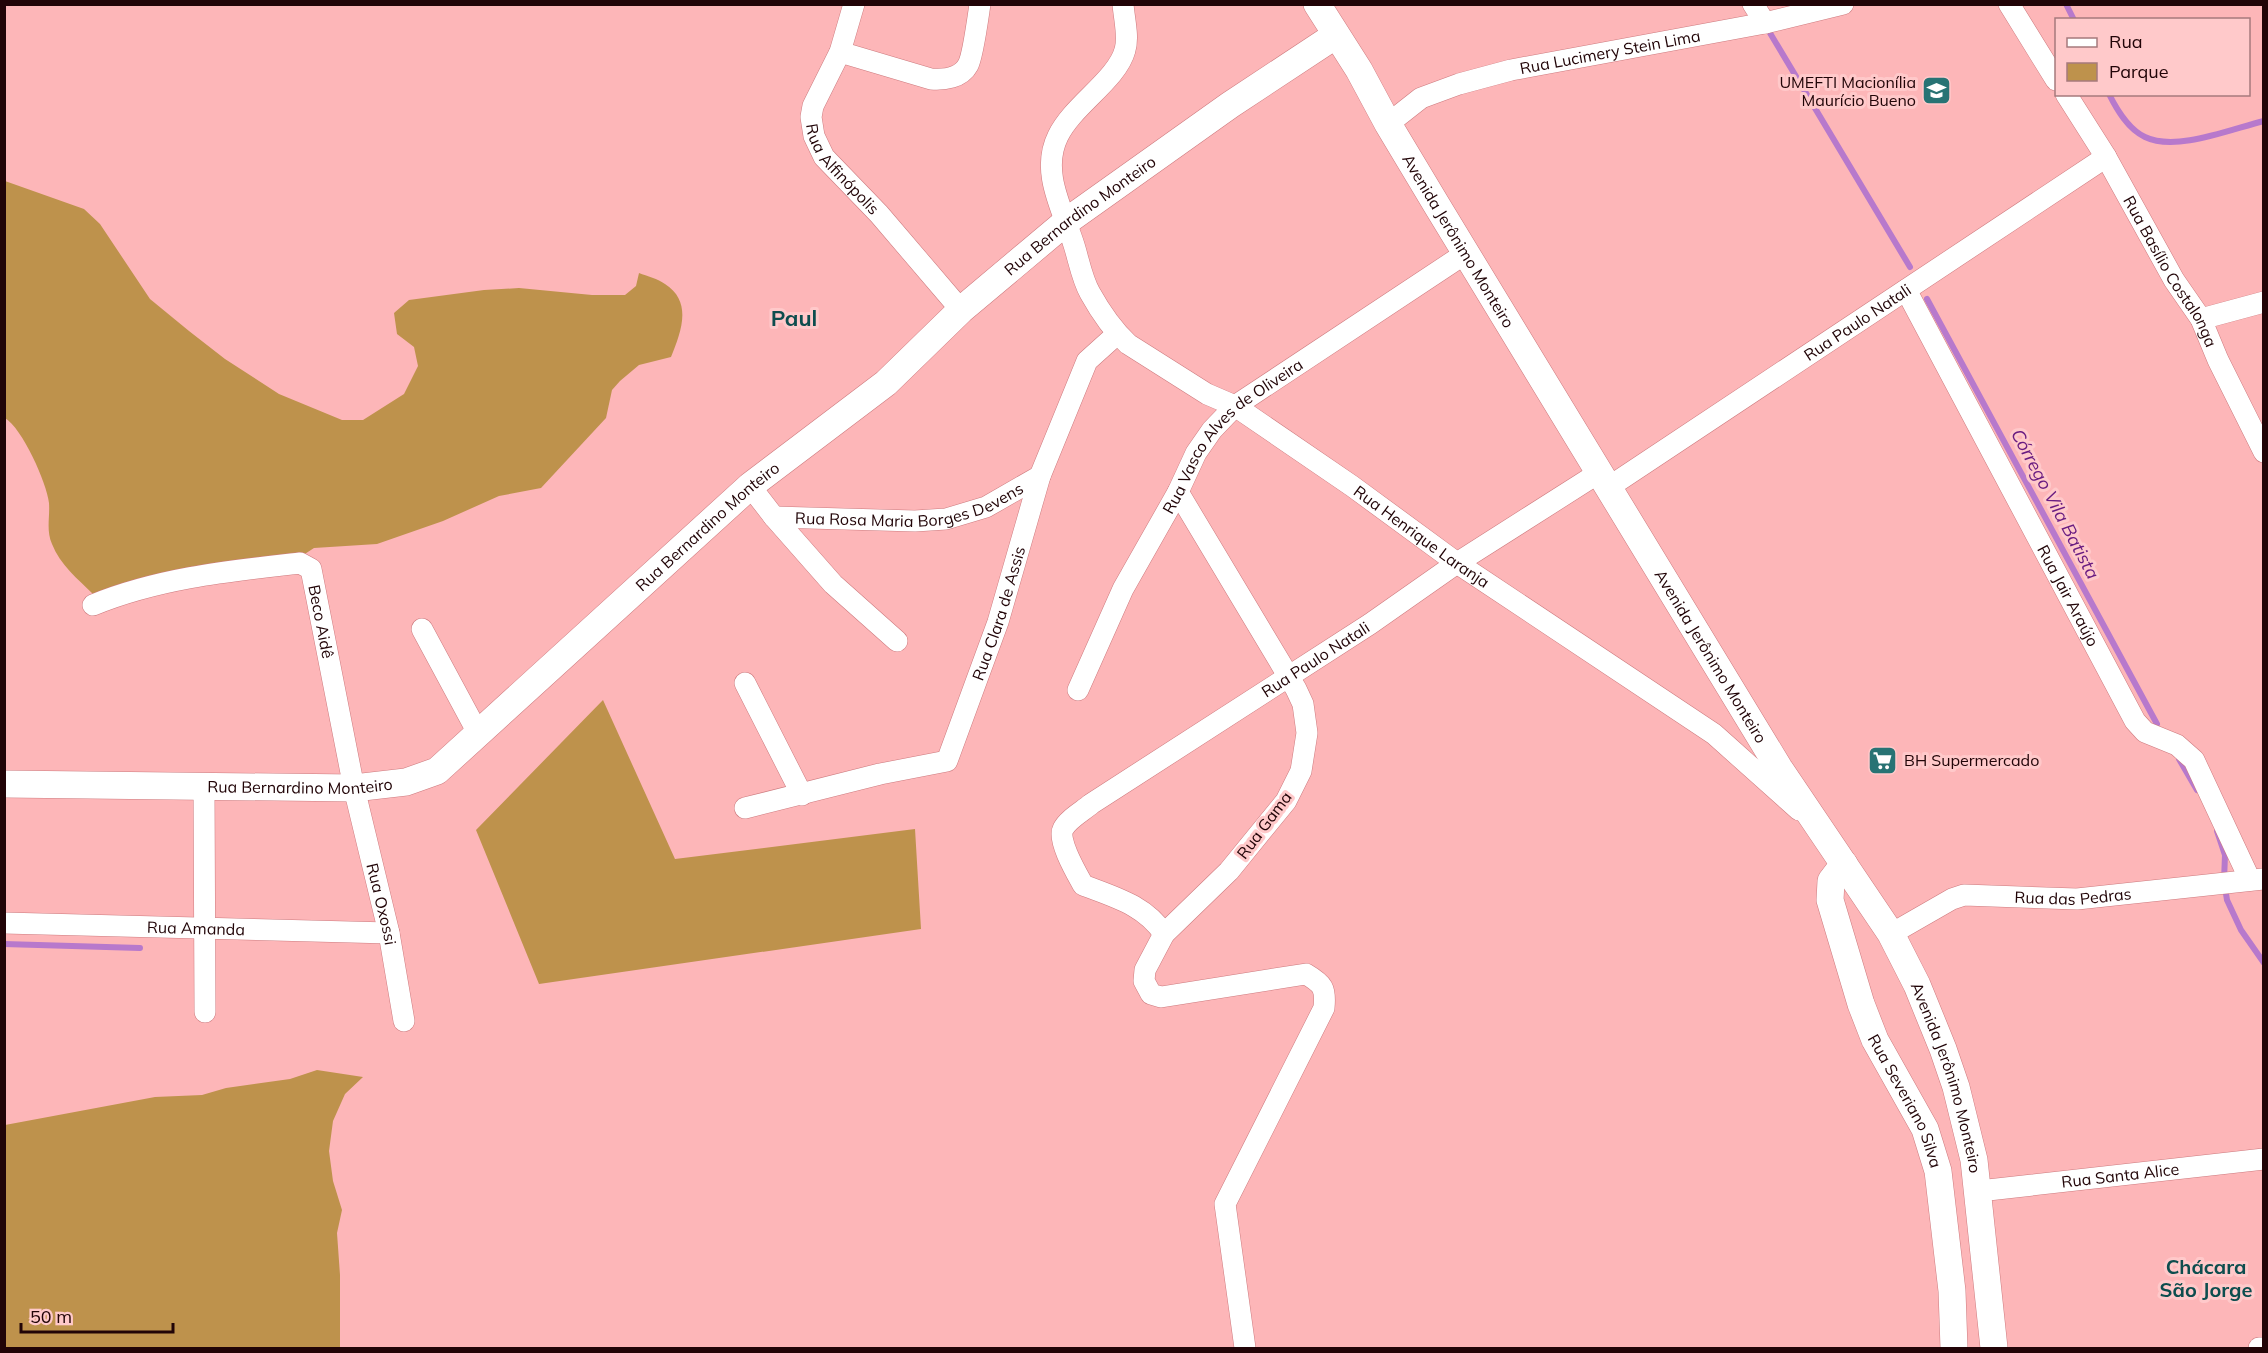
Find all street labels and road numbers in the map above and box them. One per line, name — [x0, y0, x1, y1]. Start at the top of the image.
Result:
street label: Rua Lucimery Stein Lima — [1518, 25, 1702, 78]
street label: Rua Alfinópolis — [802, 122, 884, 219]
street label: Avenida Jerônimo Monteiro — [1398, 150, 1519, 331]
street label: Rua Bernardino Monteiro — [1000, 151, 1160, 279]
street label: Rua Basílio Costalonga — [2119, 192, 2221, 350]
street label: Rua Paulo Natali — [1800, 279, 1915, 365]
street label: Rua Vasco Alves de Oliveira — [1158, 354, 1306, 517]
street label: Rua Bernardino Monteiro — [631, 457, 783, 595]
street label: Rua Rosa Maria Borges Devens — [795, 478, 1027, 531]
street label: Rua Henrique Laranja — [1350, 481, 1493, 592]
street label: Rua Jair Araújo — [2033, 541, 2103, 650]
street label: Rua Clara de Assis — [967, 544, 1029, 683]
street label: Avenida Jerônimo Monteiro — [1651, 566, 1771, 747]
street label: Beco Aidê — [304, 583, 338, 660]
street label: Rua Paulo Natali — [1258, 617, 1373, 701]
street label: Rua Bernardino Monteiro — [207, 774, 394, 798]
street label: Rua Gama — [1232, 787, 1296, 863]
street label: Rua Oxossi — [362, 861, 401, 947]
street label: Rua das Pedras — [2014, 883, 2132, 909]
street label: Rua Amanda — [147, 917, 245, 939]
street label: Avenida Jerônimo Monteiro — [1907, 979, 1985, 1174]
street label: Rua Severiano Silva — [1864, 1031, 1946, 1170]
street label: Rua Santa Alice — [2060, 1159, 2180, 1192]

